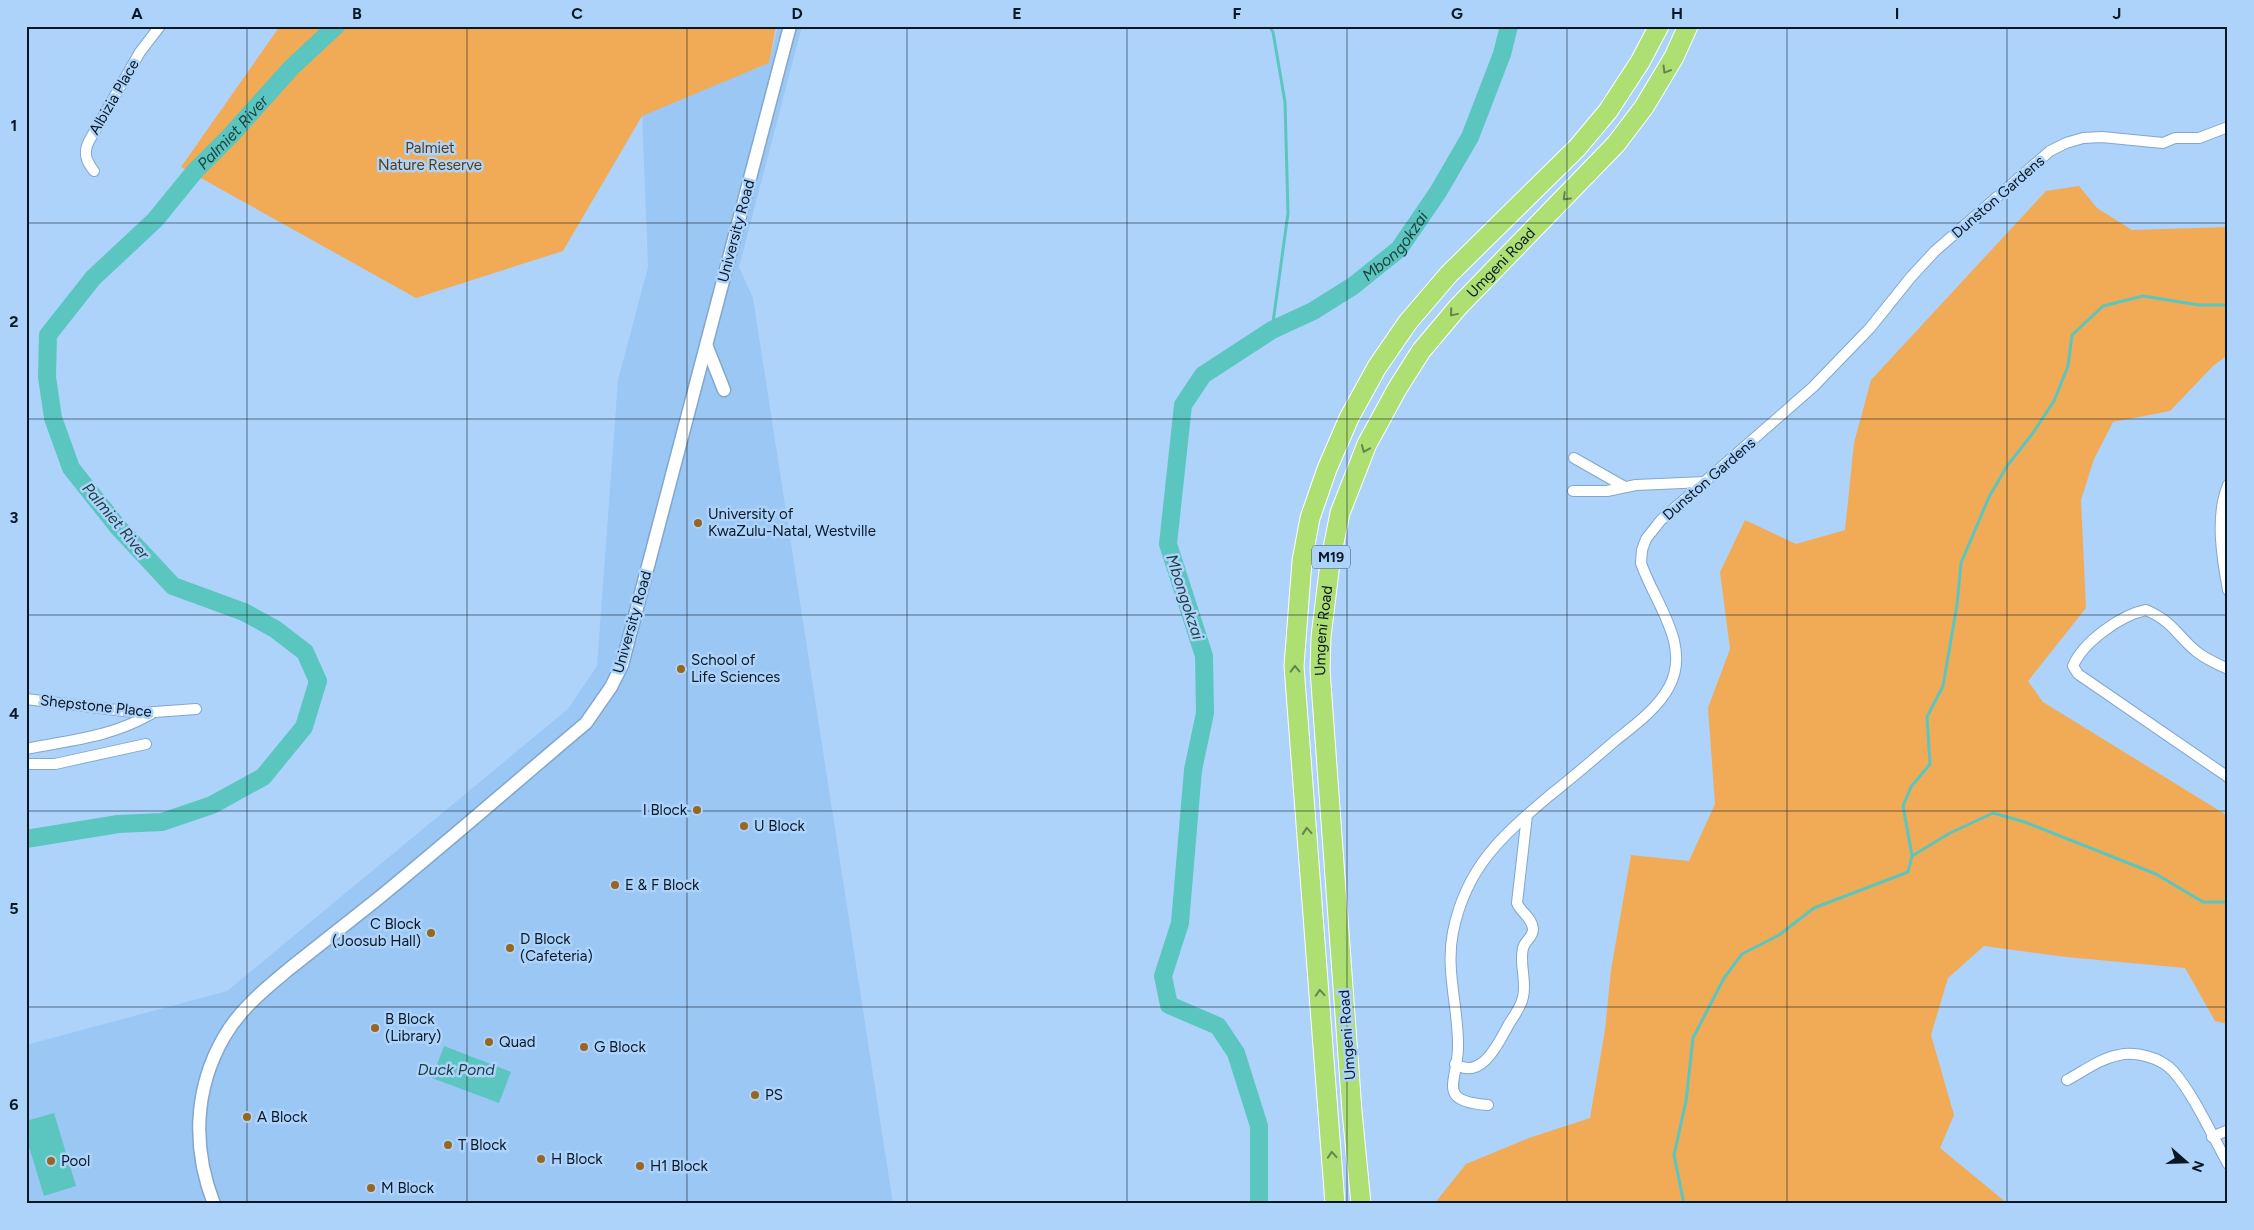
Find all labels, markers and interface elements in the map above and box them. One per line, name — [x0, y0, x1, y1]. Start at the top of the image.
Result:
text: A — [131, 4, 143, 23]
text: B — [352, 4, 362, 23]
text: C — [571, 4, 583, 23]
text: D — [791, 4, 803, 23]
text: E — [1012, 4, 1022, 23]
text: F — [1233, 4, 1242, 23]
text: G — [1451, 4, 1463, 23]
text: H — [1671, 4, 1683, 23]
text: I — [1895, 4, 1899, 23]
text: J — [2113, 4, 2121, 23]
street label: Albizia Place — [85, 56, 143, 138]
one-way arrow — [1663, 64, 1673, 73]
water label: Palmiet River — [193, 91, 272, 173]
text: 1 — [11, 116, 17, 135]
park label: Palmiet Nature Reserve — [378, 139, 482, 174]
street label: Dunston Gardens — [1948, 152, 2048, 242]
street label: University Road — [714, 178, 758, 284]
one-way arrow — [1563, 191, 1572, 200]
water label: Mbongokzai — [1358, 207, 1432, 285]
street label: Umgeni Road — [1463, 224, 1539, 301]
one-way arrow — [1450, 307, 1458, 316]
text: 2 — [9, 312, 19, 331]
street label: Dunston Gardens — [1659, 434, 1759, 524]
one-way arrow — [1361, 444, 1372, 453]
water label: Palmiet River — [78, 479, 154, 564]
place label: University of KwaZulu-Natal, Westville — [708, 505, 876, 540]
text: 3 — [10, 508, 19, 527]
marker: University of KwaZulu-Natal, Westville — [692, 517, 704, 529]
road number: M19 — [1312, 546, 1350, 568]
water label: Mbongokzai — [1162, 552, 1208, 642]
street label: University Road — [609, 569, 655, 675]
street label: Umgeni Road — [1311, 585, 1336, 676]
place label: School of Life Sciences — [691, 651, 780, 686]
marker: School of Life Sciences — [675, 663, 687, 675]
one-way arrow — [1289, 665, 1300, 673]
street label: Shepstone Place — [39, 691, 153, 721]
text: 4 — [9, 704, 19, 723]
place label: I Block — [643, 801, 688, 819]
marker: I Block — [691, 804, 703, 816]
place label: U Block — [754, 817, 806, 835]
marker: U Block — [738, 820, 750, 832]
one-way arrow — [1302, 827, 1313, 835]
place label: E & F Block — [625, 876, 700, 894]
marker: E & F Block — [609, 879, 621, 891]
text: 5 — [9, 899, 19, 918]
place label: C Block (Joosub Hall) — [332, 915, 422, 950]
marker: C Block (Joosub Hall) — [425, 927, 437, 939]
place label: D Block (Cafeteria) — [520, 930, 593, 965]
marker: D Block (Cafeteria) — [504, 942, 516, 954]
one-way arrow — [1315, 989, 1326, 997]
street label: Umgeni Road — [1335, 989, 1359, 1081]
place label: B Block (Library) — [385, 1010, 441, 1045]
marker: B Block (Library) — [369, 1022, 381, 1034]
place label: Quad — [499, 1033, 536, 1051]
marker: Quad — [483, 1036, 495, 1048]
place label: G Block — [594, 1038, 646, 1056]
marker: G Block — [578, 1041, 590, 1053]
water label: Duck Pond — [417, 1060, 495, 1079]
place label: PS — [765, 1086, 783, 1104]
marker: PS — [749, 1089, 761, 1101]
text: 6 — [9, 1095, 19, 1114]
place label: A Block — [257, 1108, 308, 1126]
marker: A Block — [241, 1111, 253, 1123]
place label: T Block — [458, 1136, 507, 1154]
north arrow — [2162, 1138, 2212, 1188]
marker: T Block — [442, 1139, 454, 1151]
place label: H Block — [551, 1150, 603, 1168]
one-way arrow — [1326, 1151, 1337, 1159]
place label: Pool — [61, 1152, 90, 1170]
marker: H Block — [535, 1153, 547, 1165]
marker: Pool — [45, 1155, 57, 1167]
place label: H1 Block — [650, 1157, 708, 1175]
text: N — [2188, 1158, 2208, 1174]
marker: H1 Block — [634, 1160, 646, 1172]
place label: M Block — [381, 1179, 435, 1197]
marker: M Block — [365, 1182, 377, 1194]

